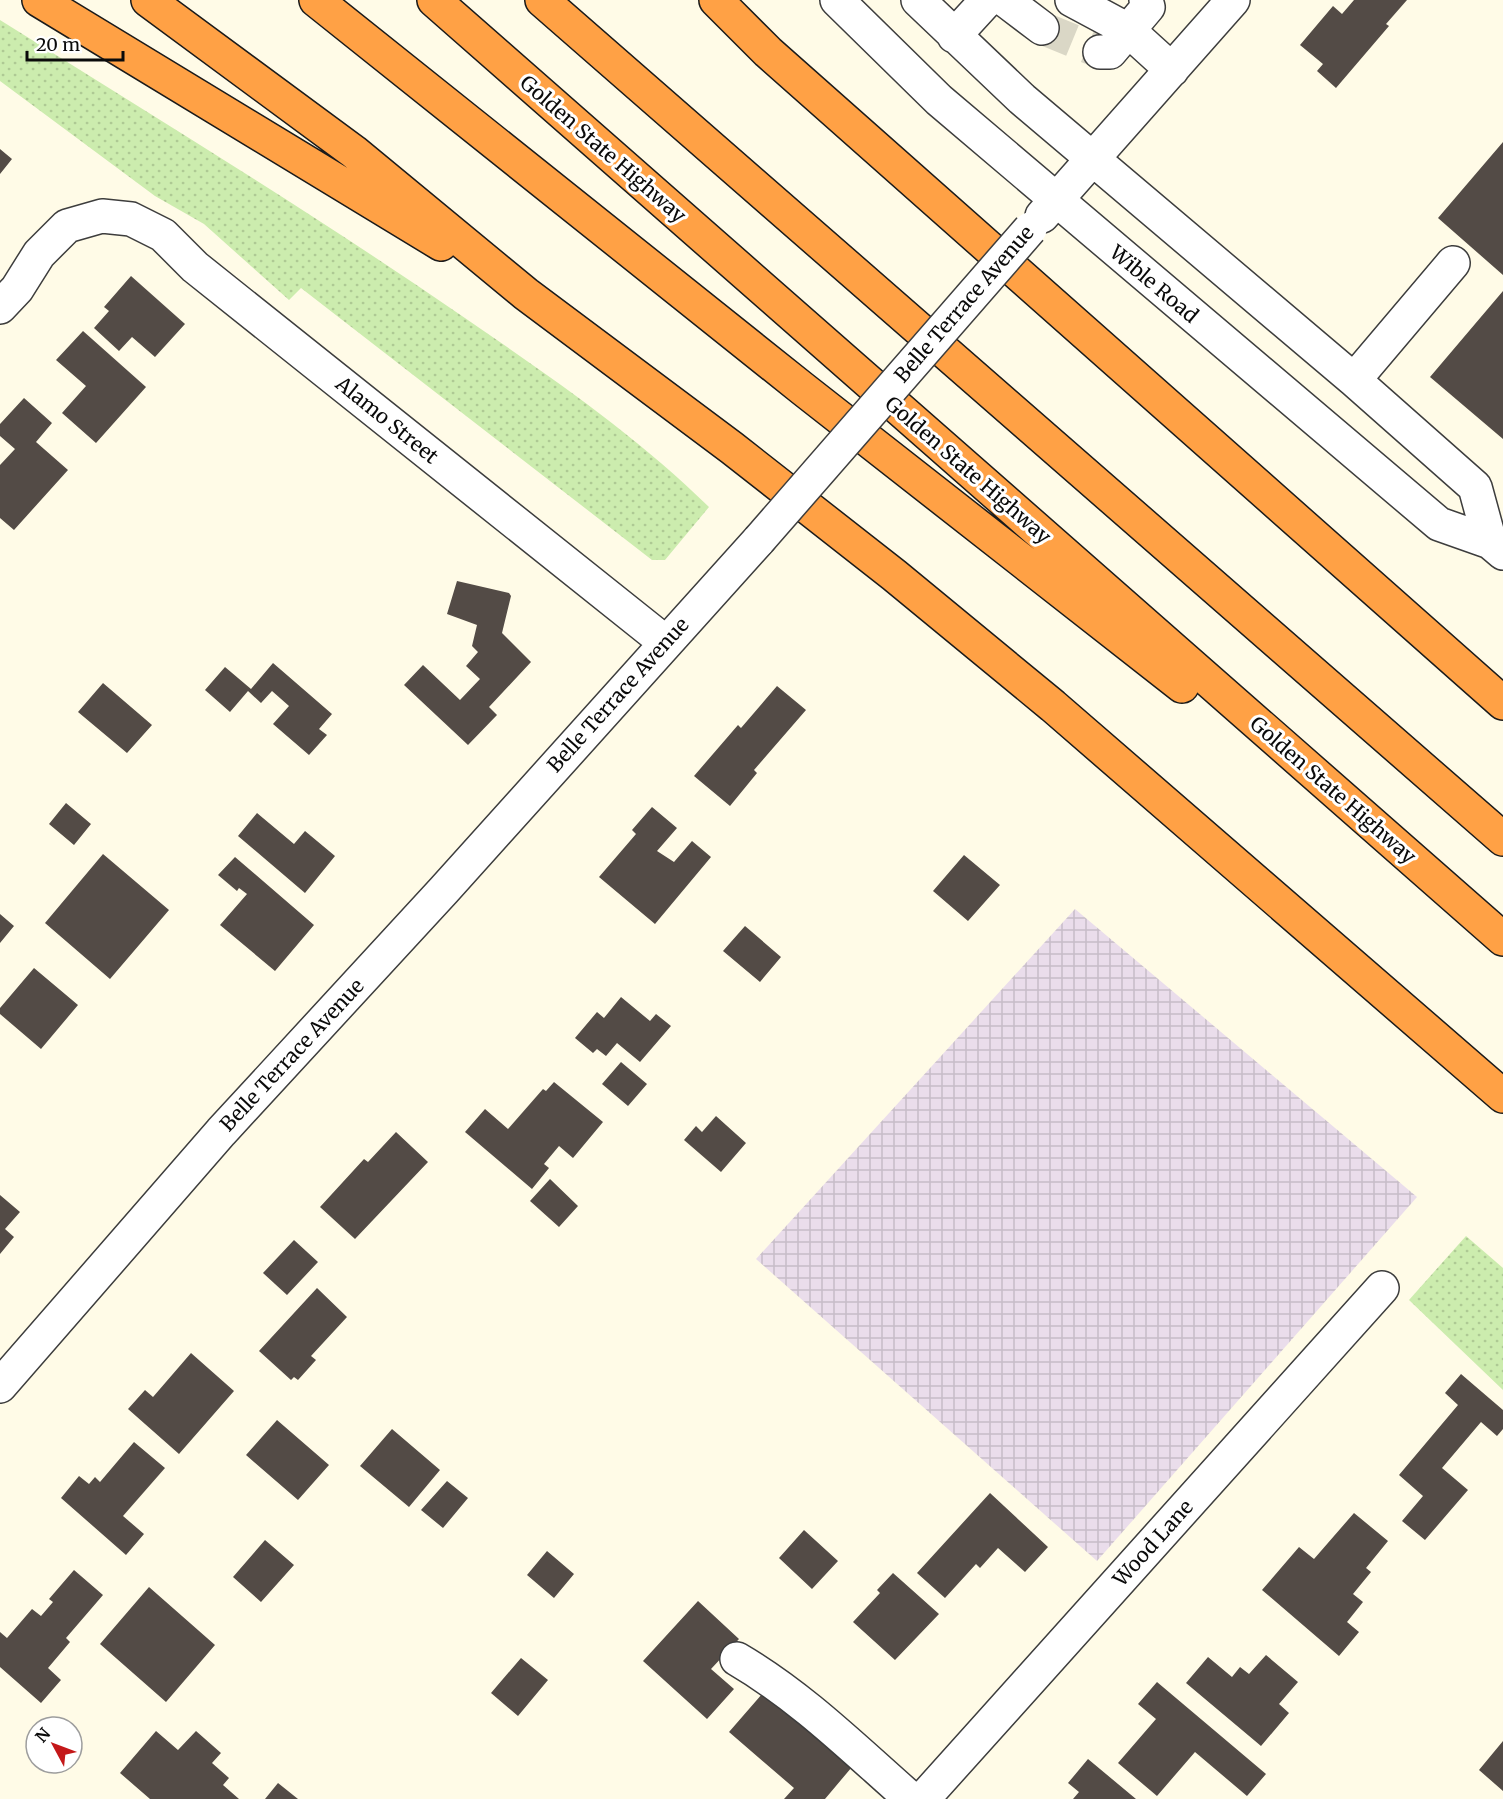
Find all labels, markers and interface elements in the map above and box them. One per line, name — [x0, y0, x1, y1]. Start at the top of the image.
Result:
scale bar — [27, 24, 123, 62]
text: 20 m — [36, 33, 80, 56]
street label: Golden State Highway — [515, 70, 692, 228]
street label: Belle Terrace Avenue — [889, 220, 1039, 387]
street label: Wible Road — [1104, 239, 1204, 328]
street label: Alamo Street — [330, 370, 444, 469]
street label: Golden State Highway — [880, 391, 1057, 549]
street label: Belle Terrace Avenue — [542, 612, 694, 777]
street label: Golden State Highway — [1245, 711, 1422, 869]
street label: Belle Terrace Avenue — [214, 973, 369, 1136]
street label: Wood Lane — [1107, 1494, 1198, 1592]
north arrow — [24, 1715, 84, 1775]
text: N — [31, 1724, 55, 1746]

